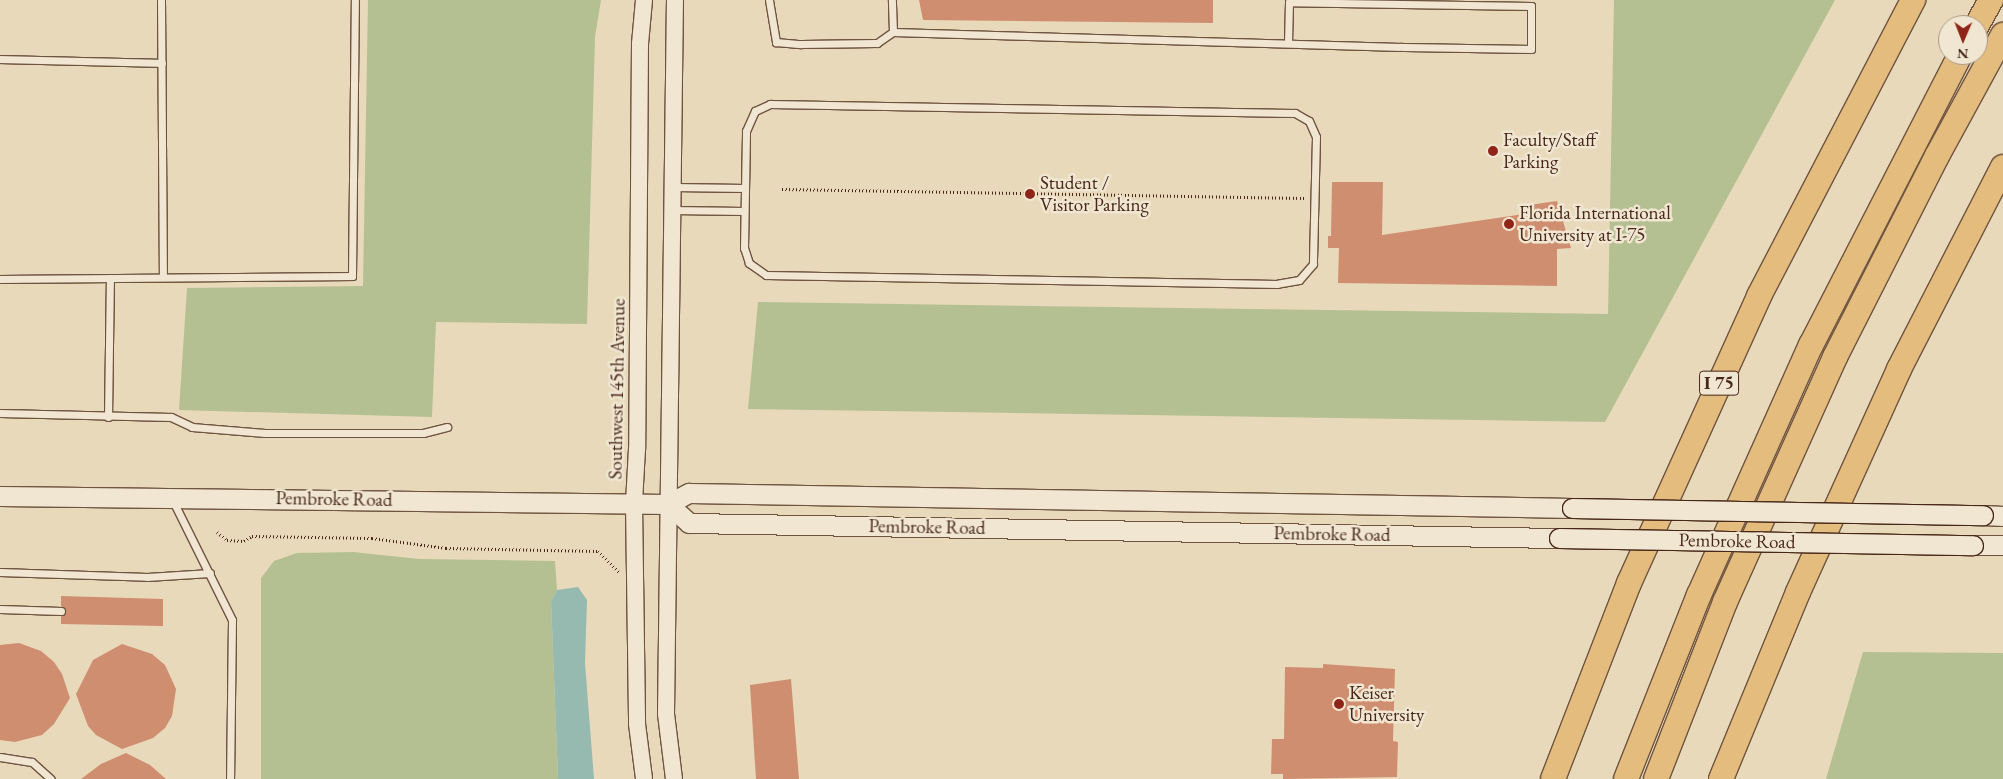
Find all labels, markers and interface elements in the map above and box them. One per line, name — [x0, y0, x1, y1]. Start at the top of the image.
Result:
north arrow — [1938, 15, 1988, 65]
text: N — [1957, 45, 1969, 63]
place label: Faculty/Staff Parking — [1503, 129, 1596, 173]
marker: Faculty/Staff Parking — [1487, 145, 1499, 157]
place label: Student / Visitor Parking — [1040, 172, 1149, 216]
marker: Student / Visitor Parking — [1024, 188, 1036, 200]
place label: Florida International University at I-75 — [1519, 202, 1671, 246]
marker: Florida International University at I-75 — [1503, 218, 1515, 230]
street label: Southwest 145th Avenue — [604, 298, 630, 480]
road number: I 75 — [1699, 368, 1739, 398]
street label: Pembroke Road — [275, 487, 393, 511]
street label: Pembroke Road — [868, 515, 986, 539]
street label: Pembroke Road — [1273, 522, 1391, 546]
street label: Pembroke Road — [1678, 529, 1796, 553]
place label: Keiser University — [1349, 682, 1424, 726]
marker: Keiser University — [1333, 698, 1345, 710]

